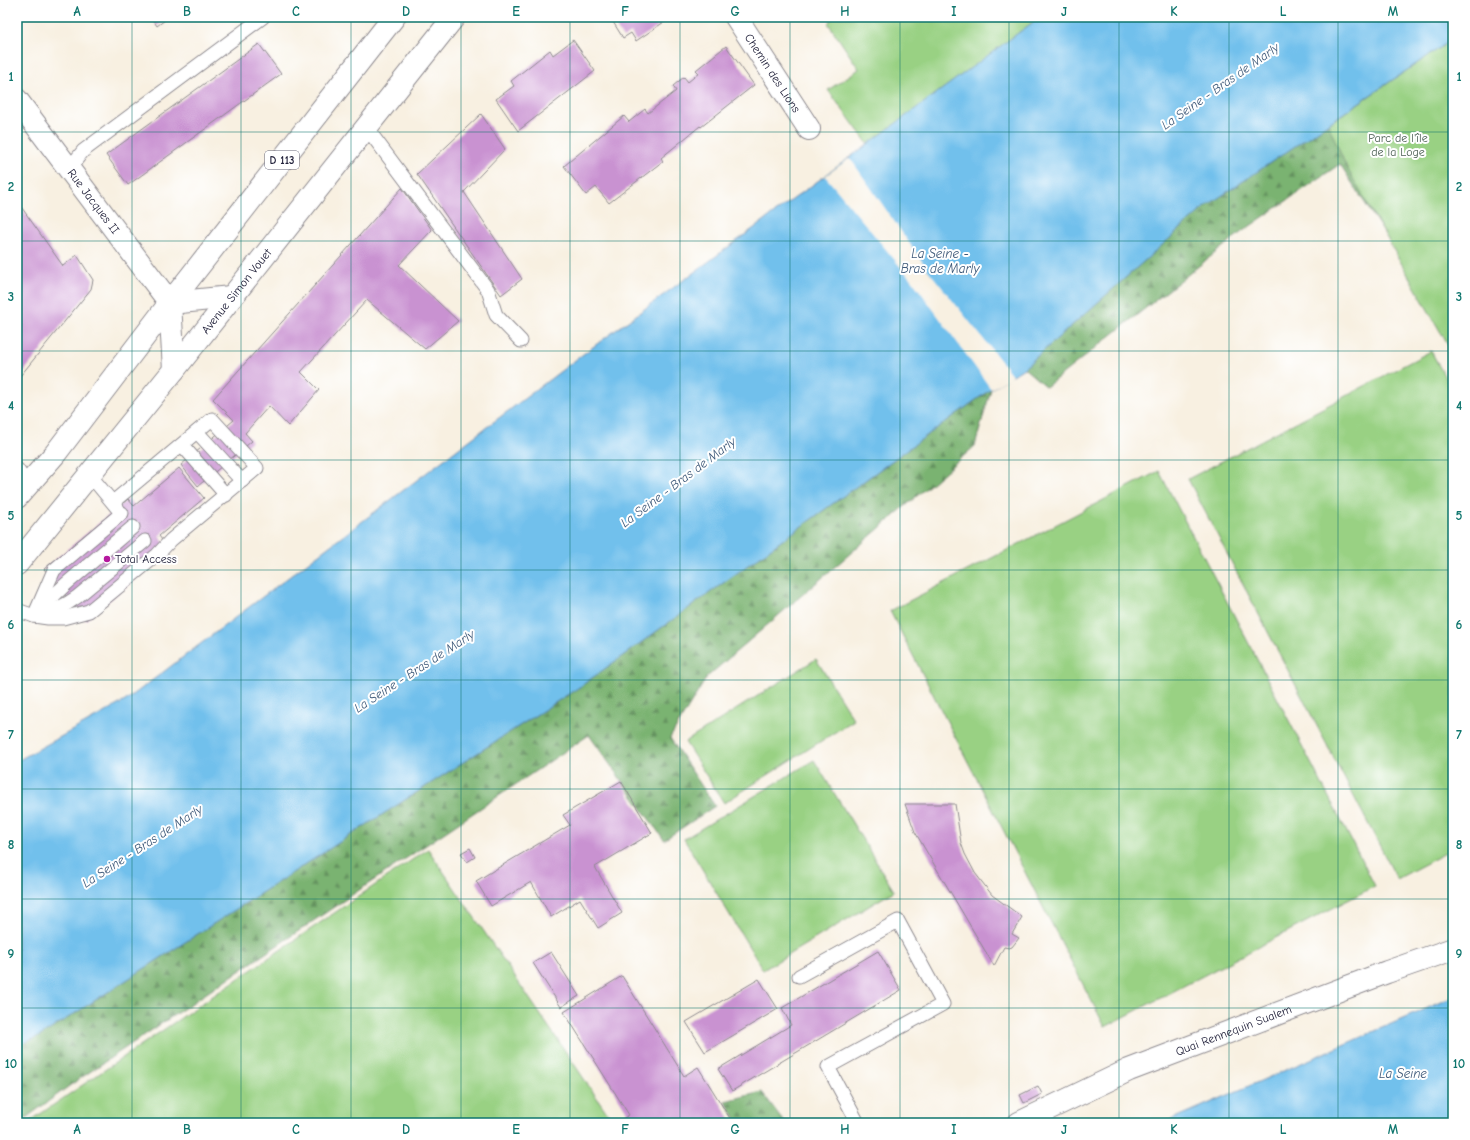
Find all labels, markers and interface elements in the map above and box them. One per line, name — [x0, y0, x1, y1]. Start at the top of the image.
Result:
text: A — [73, 4, 81, 19]
text: B — [183, 4, 191, 19]
text: C — [292, 4, 300, 19]
text: D — [402, 4, 410, 19]
text: E — [512, 4, 520, 19]
text: F — [621, 4, 629, 19]
text: G — [730, 4, 740, 19]
text: H — [840, 4, 850, 19]
text: I — [951, 4, 957, 19]
text: J — [1061, 4, 1067, 19]
text: K — [1170, 4, 1178, 19]
text: L — [1280, 4, 1287, 19]
text: M — [1388, 4, 1399, 19]
street label: Chemin des Lions — [742, 31, 803, 115]
water label: La Seine - Bras de Marly — [1158, 39, 1283, 132]
text: 1 — [8, 69, 14, 84]
text: 1 — [1456, 69, 1462, 84]
park label: Parc de l'île de la Loge — [1368, 131, 1428, 159]
road number: D 113 — [265, 151, 299, 169]
street label: Rue Jacques II — [64, 166, 123, 237]
text: 2 — [8, 179, 14, 194]
text: 2 — [1456, 179, 1462, 194]
street label: Avenue Simon Vouet — [198, 246, 275, 337]
water label: La Seine - Bras de Marly — [901, 246, 980, 276]
text: 3 — [8, 289, 14, 304]
text: 3 — [1456, 289, 1462, 304]
text: 4 — [8, 398, 14, 413]
text: 4 — [1456, 398, 1462, 413]
water label: La Seine - Bras de Marly — [617, 433, 739, 530]
text: 5 — [8, 508, 15, 523]
text: 5 — [1456, 508, 1463, 523]
place label: Total Access — [115, 552, 177, 566]
marker: Total Access — [102, 554, 112, 564]
text: 6 — [8, 617, 15, 632]
text: 6 — [1456, 617, 1463, 632]
water label: La Seine - Bras de Marly — [351, 626, 478, 715]
text: 7 — [8, 727, 14, 742]
text: 7 — [1456, 727, 1462, 742]
water label: La Seine - Bras de Marly — [79, 801, 206, 890]
text: 8 — [8, 837, 14, 852]
text: 8 — [1456, 837, 1462, 852]
text: 9 — [8, 946, 15, 961]
text: 9 — [1456, 946, 1463, 961]
street label: Quai Rennequin Sualem — [1174, 1002, 1294, 1059]
text: 10 — [5, 1056, 17, 1071]
text: 10 — [1453, 1056, 1465, 1071]
water label: La Seine — [1379, 1066, 1427, 1081]
text: A — [73, 1122, 81, 1137]
text: B — [183, 1122, 191, 1137]
text: C — [292, 1122, 300, 1137]
text: D — [402, 1122, 410, 1137]
text: E — [512, 1122, 520, 1137]
text: F — [621, 1122, 629, 1137]
text: G — [730, 1122, 740, 1137]
text: H — [840, 1122, 850, 1137]
text: I — [951, 1122, 957, 1137]
text: J — [1061, 1122, 1067, 1137]
text: K — [1170, 1122, 1178, 1137]
text: L — [1280, 1122, 1287, 1137]
text: M — [1388, 1122, 1399, 1137]

